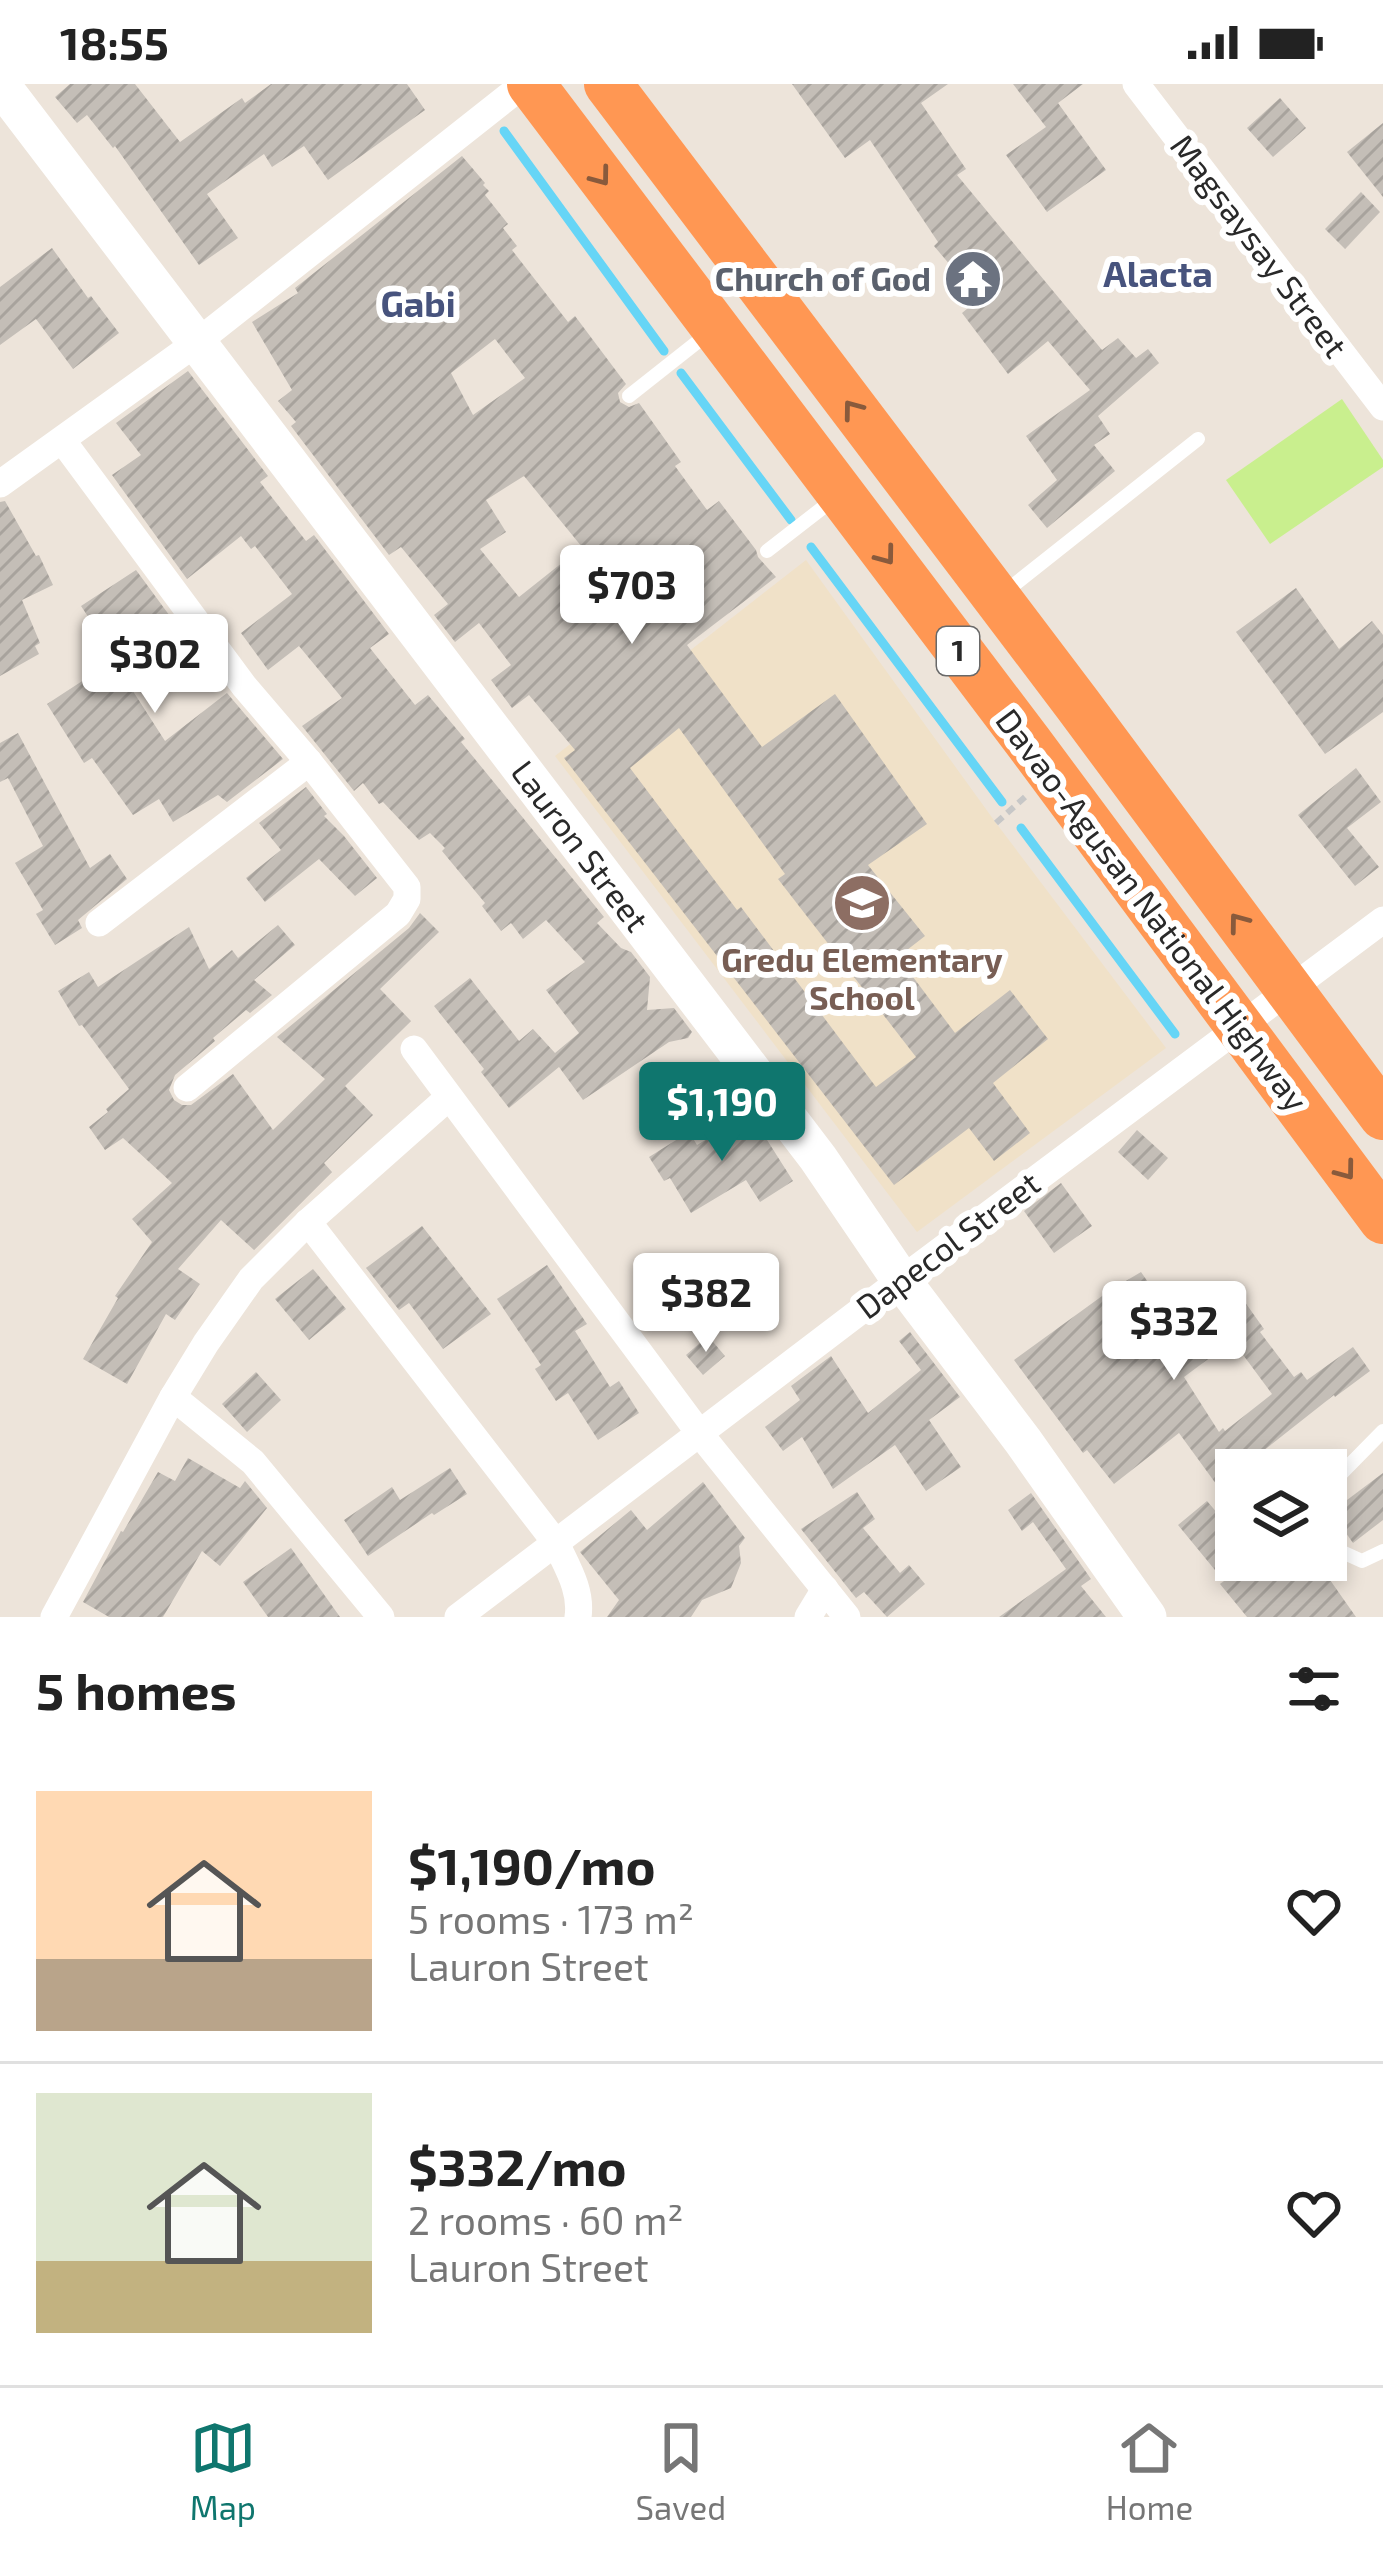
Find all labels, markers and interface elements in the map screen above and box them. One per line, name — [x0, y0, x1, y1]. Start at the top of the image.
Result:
text: 18:55 — [60, 15, 169, 69]
street label: Magsaysay Street — [1163, 126, 1357, 365]
one-way arrow — [587, 164, 608, 186]
temple icon: Church of God — [942, 248, 1004, 310]
district label: Alacta — [1103, 251, 1213, 294]
place label: Church of God — [715, 258, 931, 298]
district label: Gabi — [380, 281, 456, 324]
one-way arrow — [844, 400, 866, 422]
one-way arrow — [872, 543, 893, 565]
pin: $703 — [561, 545, 703, 647]
text: $703 — [587, 560, 677, 607]
pin: $302 — [84, 614, 226, 716]
road number: 1 — [937, 627, 979, 675]
text: $302 — [109, 629, 201, 676]
street label: Davao-Agusan National Highway — [988, 700, 1317, 1118]
street label: Lauron Street — [504, 752, 658, 939]
school or university icon: Gredu Elementary School — [831, 872, 893, 934]
one-way arrow — [1230, 913, 1252, 935]
place label: Gredu Elementary School — [721, 939, 1003, 1017]
pin: $1,190 — [624, 1062, 820, 1164]
text: $1,190 — [666, 1077, 778, 1124]
one-way arrow — [1332, 1158, 1354, 1179]
street label: Dapecol Street — [848, 1162, 1047, 1326]
pin: $382 — [635, 1253, 777, 1355]
text: $382 — [660, 1268, 752, 1315]
pin: $332 — [1103, 1281, 1245, 1383]
text: $332 — [1129, 1296, 1219, 1343]
map controls — [1215, 1449, 1347, 1581]
button: layers — [1215, 1449, 1347, 1581]
icon: filters — [1281, 1656, 1347, 1722]
text: 5 homes — [36, 1659, 237, 1720]
text: $1,190/mo — [408, 1834, 656, 1895]
icon: home — [132, 1839, 276, 1983]
icon: heart — [1281, 1878, 1347, 1944]
text: 5 rooms · 173 m² — [408, 1895, 694, 1942]
text: Lauron Street — [408, 1942, 649, 1989]
text: $332/mo — [408, 2135, 627, 2196]
icon: home — [132, 2141, 276, 2285]
icon: heart — [1281, 2180, 1347, 2246]
text: 2 rooms · 60 m² — [408, 2196, 683, 2243]
text: Lauron Street — [408, 2243, 649, 2290]
tab: Map — [190, 2415, 256, 2527]
tab: Saved — [636, 2415, 726, 2527]
tab: Home — [1106, 2415, 1193, 2527]

